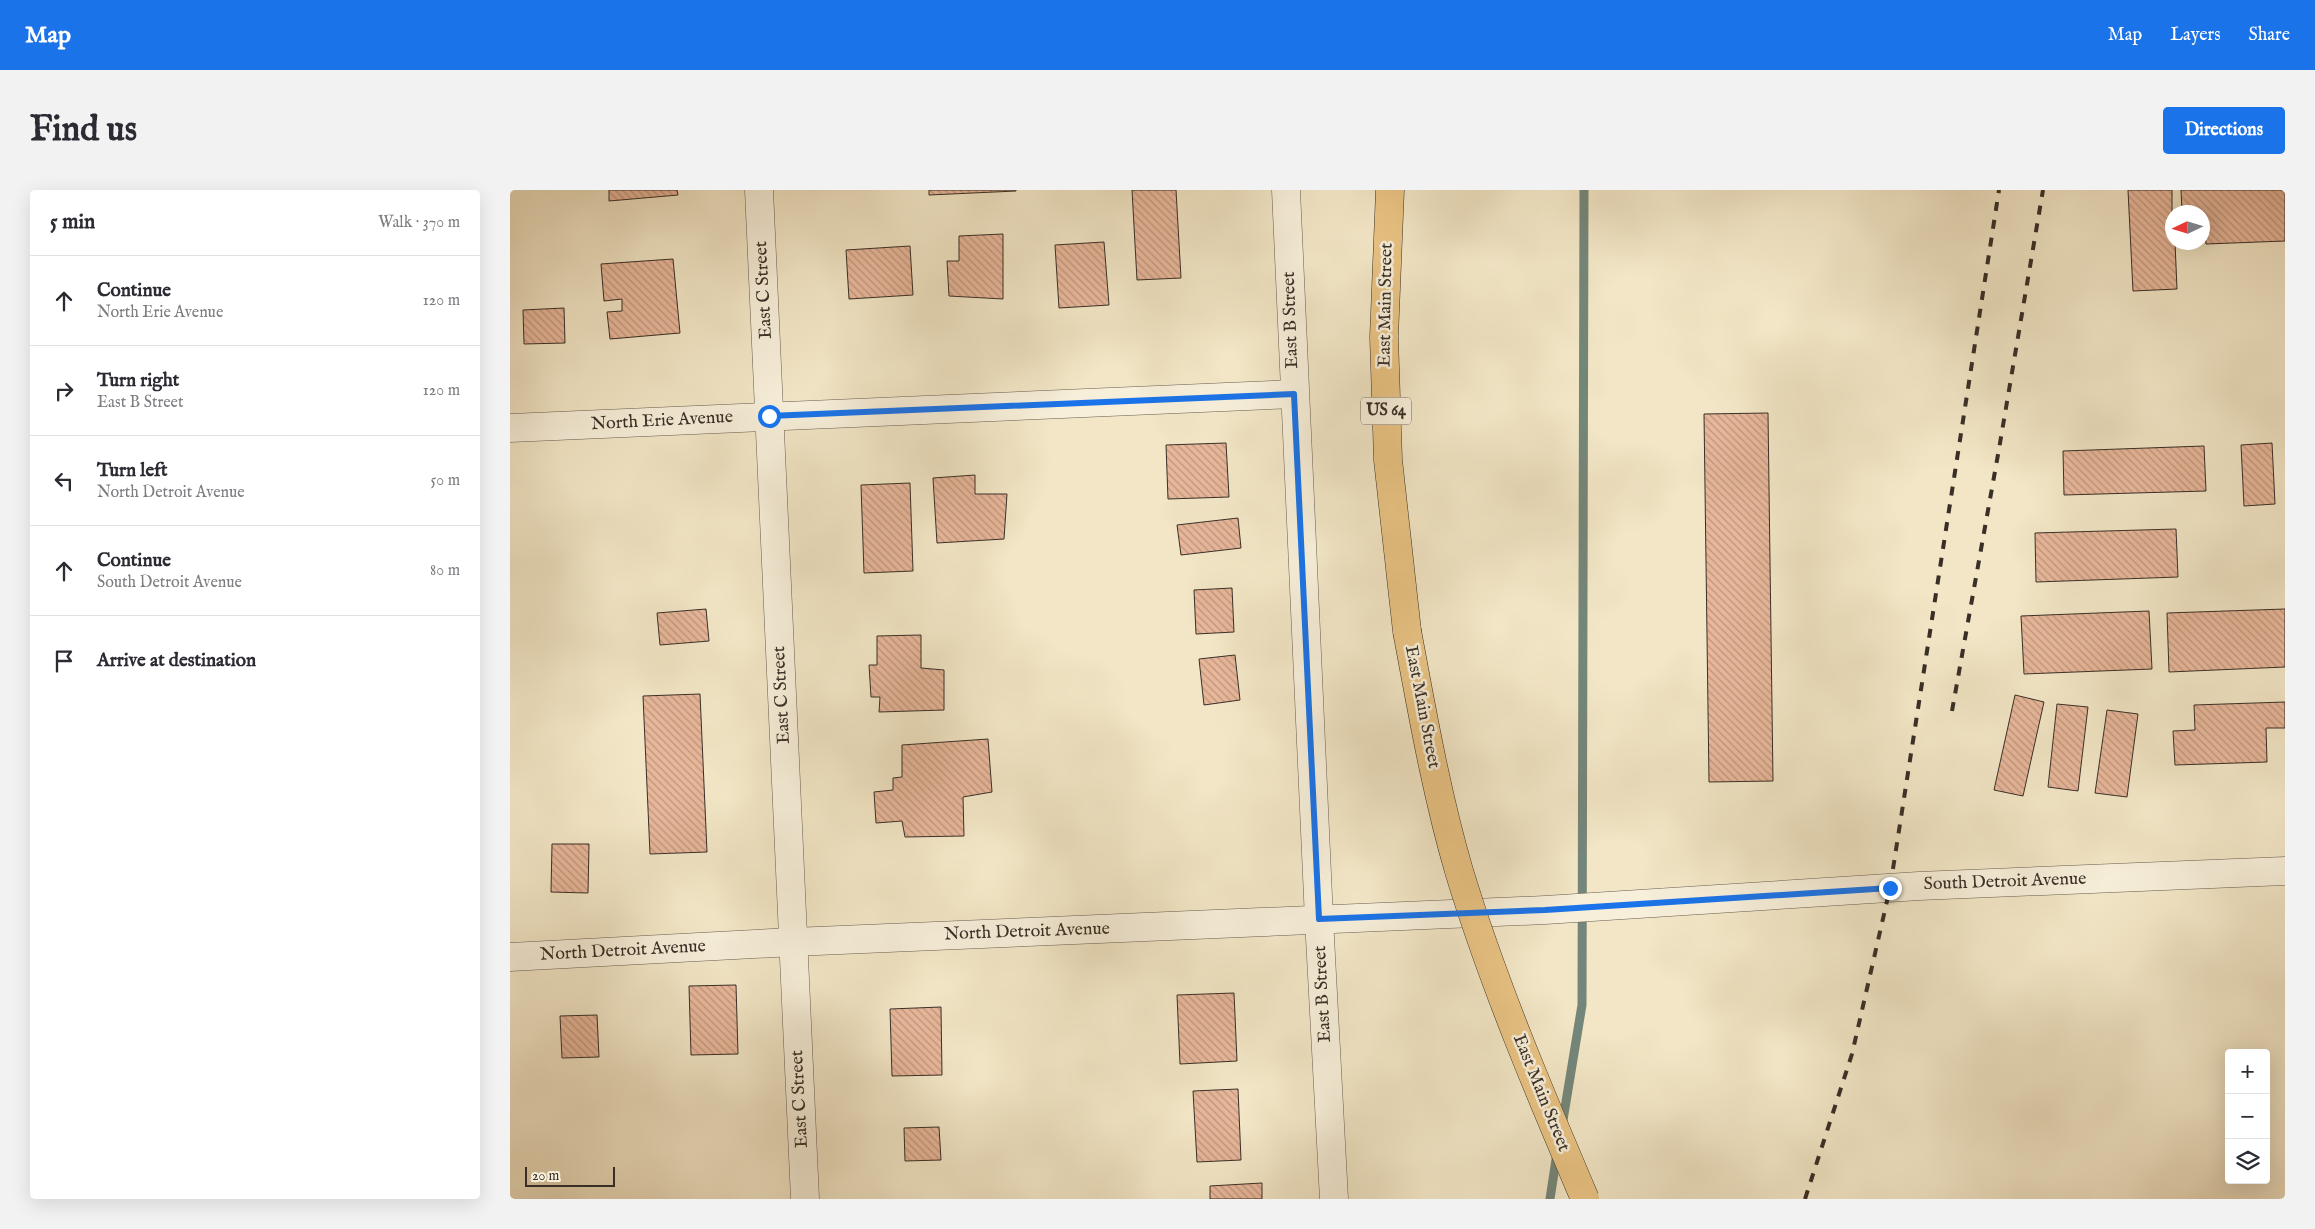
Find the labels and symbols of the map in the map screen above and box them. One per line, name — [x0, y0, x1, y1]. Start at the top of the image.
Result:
north arrow — [2165, 205, 2210, 250]
street label: East C Street — [750, 240, 778, 340]
street label: East Main Street — [1373, 243, 1399, 367]
street label: East B Street — [1278, 271, 1304, 369]
road number: US 64 — [1361, 398, 1411, 425]
route start — [758, 405, 781, 428]
street label: North Erie Avenue — [590, 406, 734, 436]
street label: East Main Street — [1399, 644, 1445, 770]
street label: East C Street — [768, 645, 796, 745]
street label: South Detroit Avenue — [1923, 868, 2087, 896]
route end — [1879, 877, 1902, 900]
street label: North Detroit Avenue — [944, 918, 1110, 946]
street label: North Detroit Avenue — [539, 935, 707, 967]
street label: East B Street — [1309, 945, 1337, 1043]
street label: East Main Street — [1507, 1031, 1575, 1155]
street label: East C Street — [786, 1049, 814, 1149]
scale bar — [525, 1164, 615, 1187]

